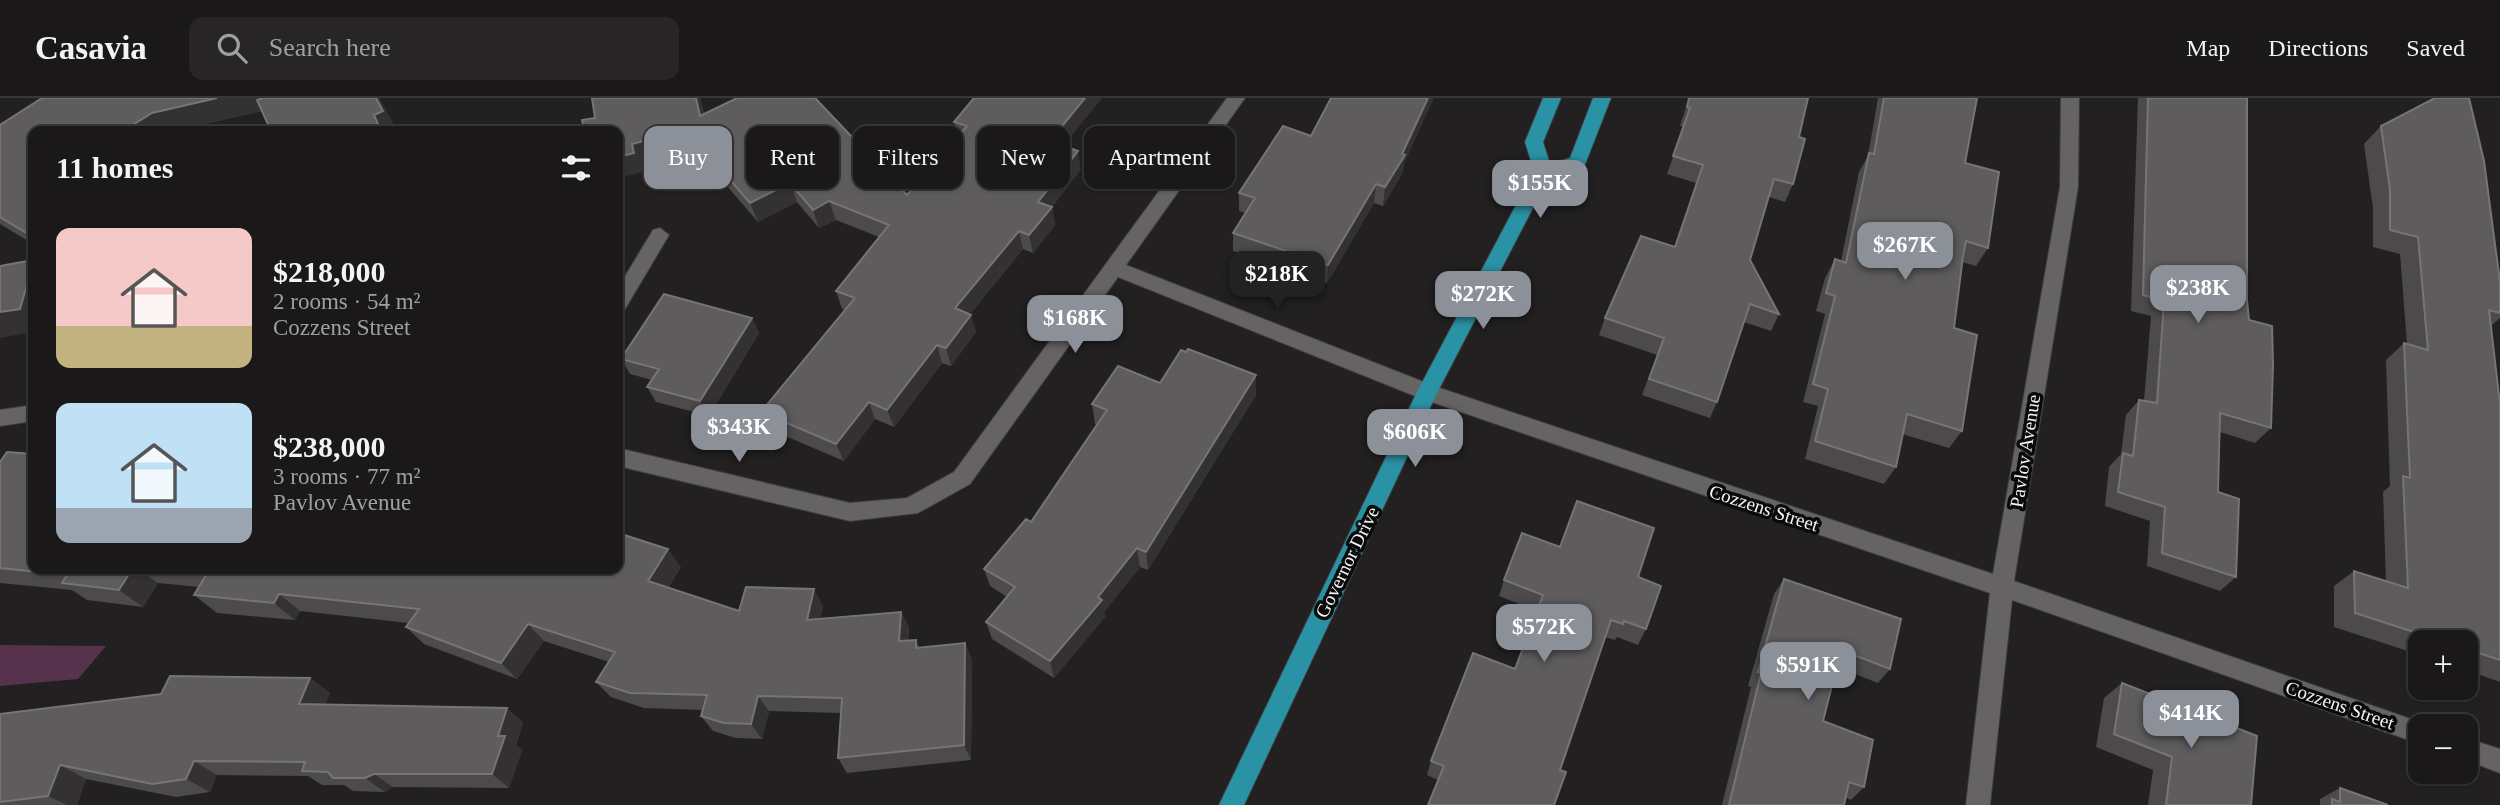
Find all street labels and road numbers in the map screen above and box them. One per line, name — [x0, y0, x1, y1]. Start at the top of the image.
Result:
street label: Pavlov Avenue — [2006, 393, 2044, 509]
street label: Cozzens Street — [1707, 480, 1822, 536]
street label: Governor Drive — [1311, 503, 1383, 621]
street label: Cozzens Street — [2283, 677, 2398, 734]

